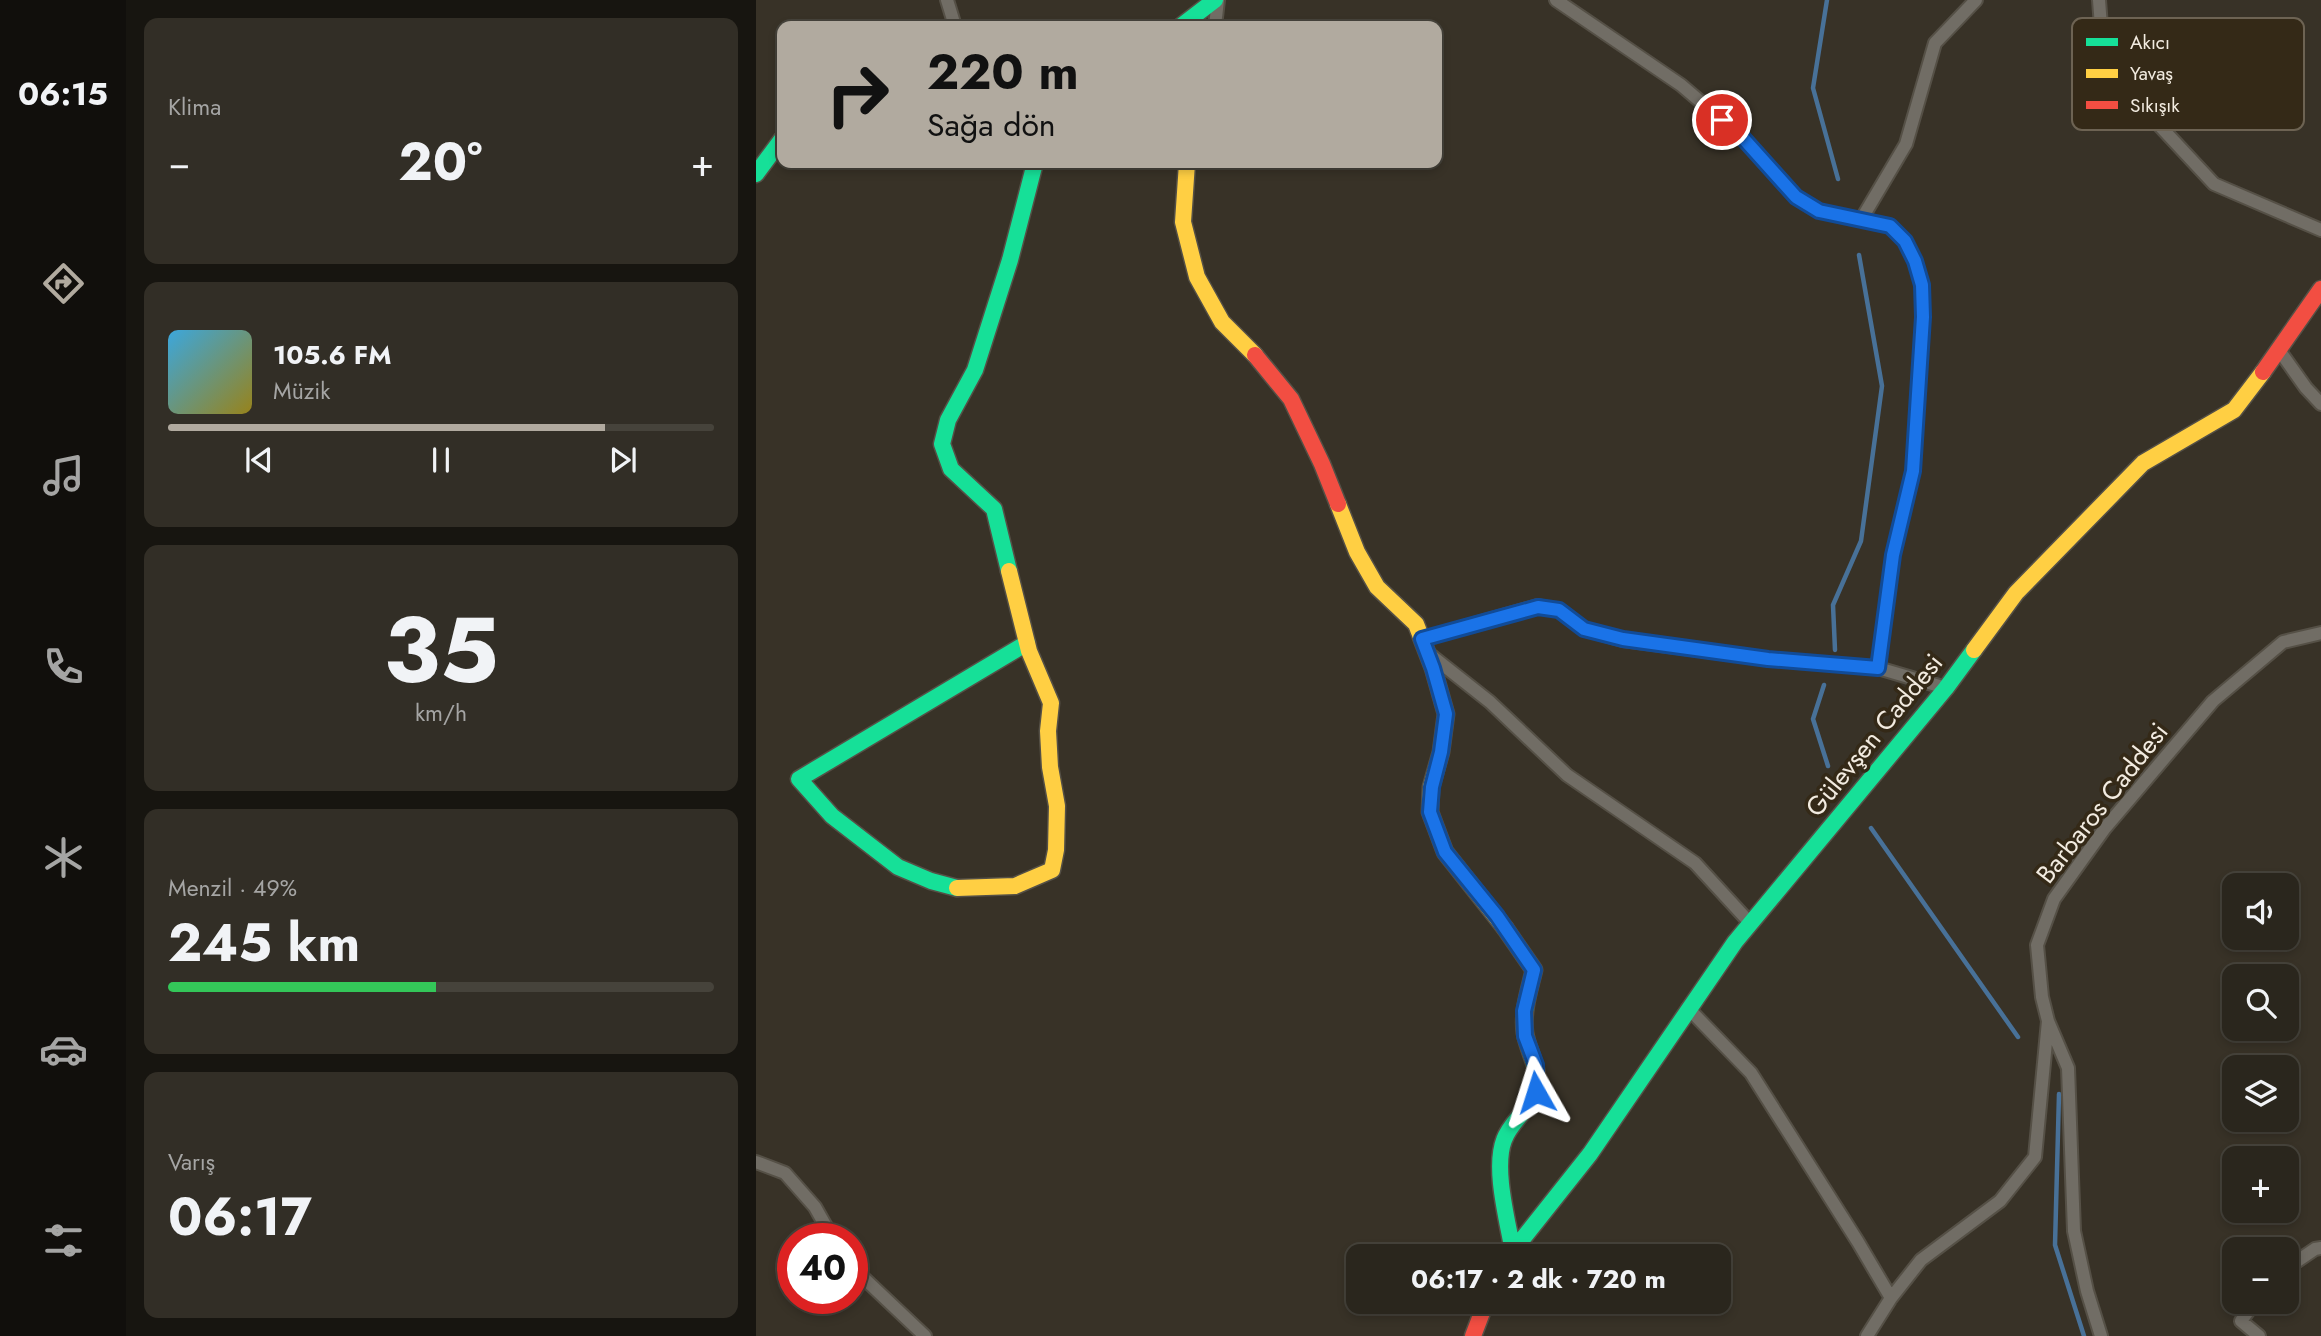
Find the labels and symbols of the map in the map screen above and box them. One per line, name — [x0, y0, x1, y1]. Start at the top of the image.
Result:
legend — [2072, 18, 2304, 130]
text: Akıcı — [2130, 29, 2170, 56]
text: Yavaş — [2130, 60, 2173, 87]
pin — [1692, 90, 1752, 150]
text: Sıkışık — [2130, 92, 2180, 119]
street label: Gülevşen Caddesi — [1796, 645, 1952, 825]
street label: Barbaros Caddesi — [2027, 715, 2177, 891]
position arrow — [1499, 1055, 1573, 1129]
speed limit sign: 40 — [777, 1223, 868, 1314]

